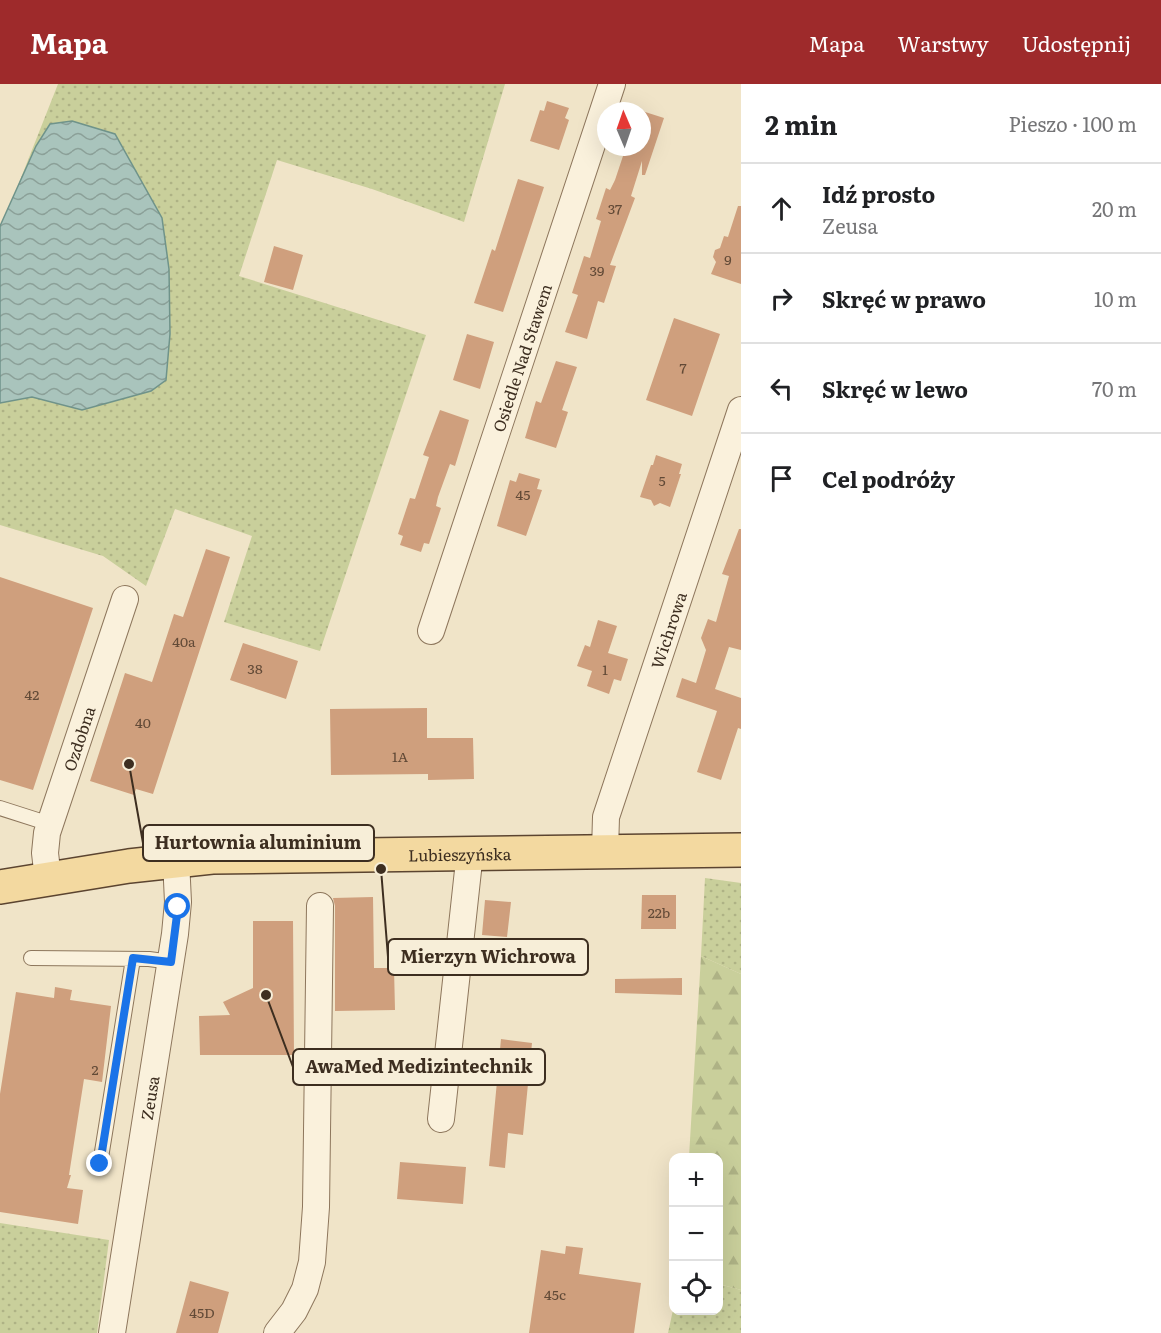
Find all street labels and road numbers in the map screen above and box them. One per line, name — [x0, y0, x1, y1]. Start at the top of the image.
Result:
street label: Osiedle Nad Stawem — [486, 280, 557, 435]
street label: Wichrowa — [644, 588, 692, 672]
street label: Ozdobna — [57, 702, 101, 774]
street label: Lubieszyńska — [408, 841, 512, 866]
street label: Zeusa — [134, 1074, 165, 1122]

